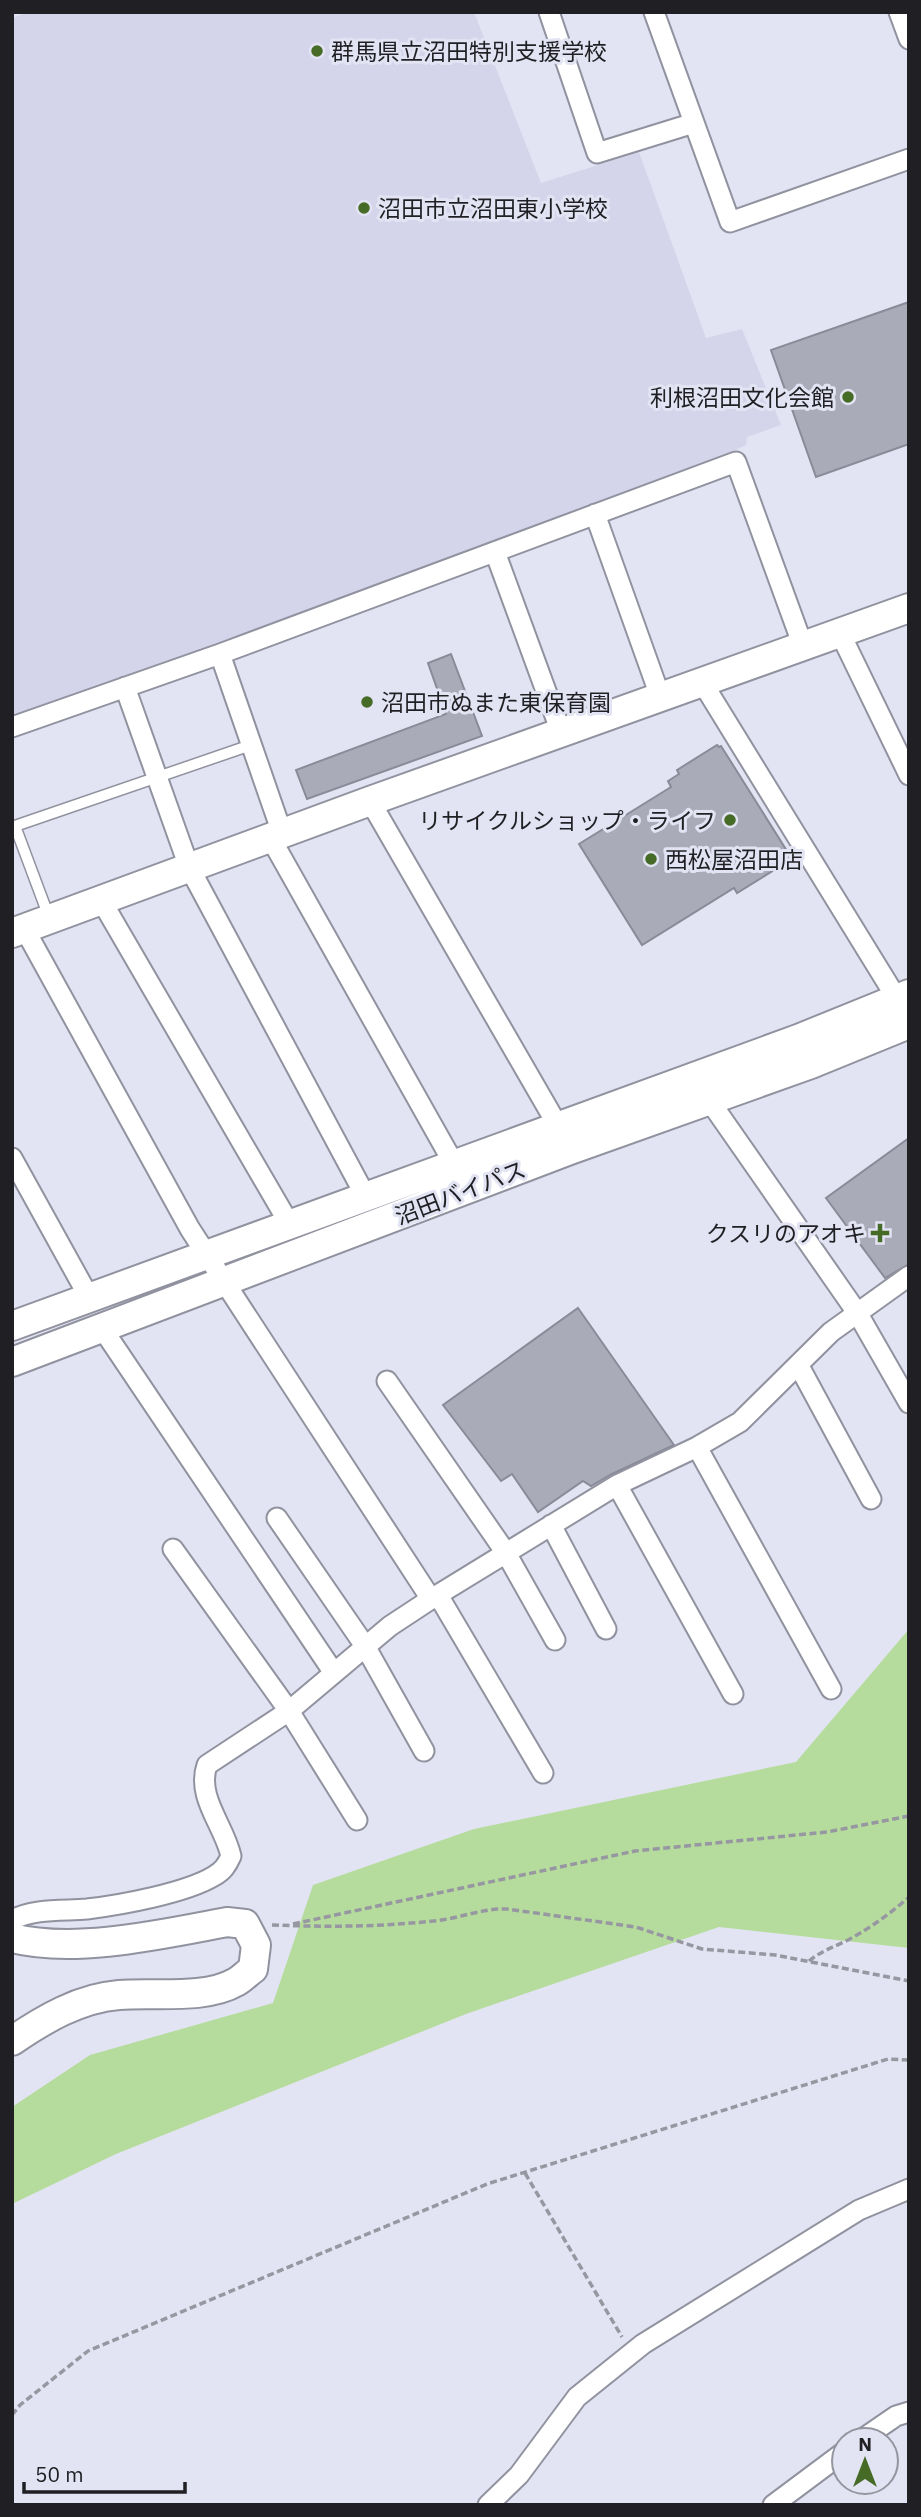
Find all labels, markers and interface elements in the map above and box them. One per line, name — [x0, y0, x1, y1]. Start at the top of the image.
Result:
place label: 群馬県立沼田特別支援学校 — [331, 36, 607, 66]
marker: 群馬県立沼田特別支援学校 — [309, 43, 325, 59]
place label: 沼田市立沼田東小学校 — [378, 193, 608, 223]
marker: 沼田市立沼田東小学校 — [356, 200, 372, 216]
place label: 利根沼田文化会館 — [650, 382, 834, 412]
marker: 利根沼田文化会館 — [840, 389, 856, 405]
place label: 沼田市ぬまた東保育園 — [381, 687, 611, 717]
marker: 沼田市ぬまた東保育園 — [359, 694, 375, 710]
place label: リサイクルショップ・ライフ — [418, 805, 716, 835]
marker: リサイクルショップ・ライフ — [722, 812, 738, 828]
place label: 西松屋沼田店 — [665, 844, 803, 874]
marker: 西松屋沼田店 — [643, 851, 659, 867]
street label: 沼田バイパス — [390, 1153, 530, 1231]
place label: クスリのアオキ — [706, 1218, 866, 1248]
marker: クスリのアオキ — [872, 1225, 888, 1241]
north arrow — [830, 2426, 900, 2496]
text: N — [858, 2432, 872, 2456]
scale bar — [24, 2450, 186, 2494]
text: 50 m — [35, 2460, 84, 2488]

